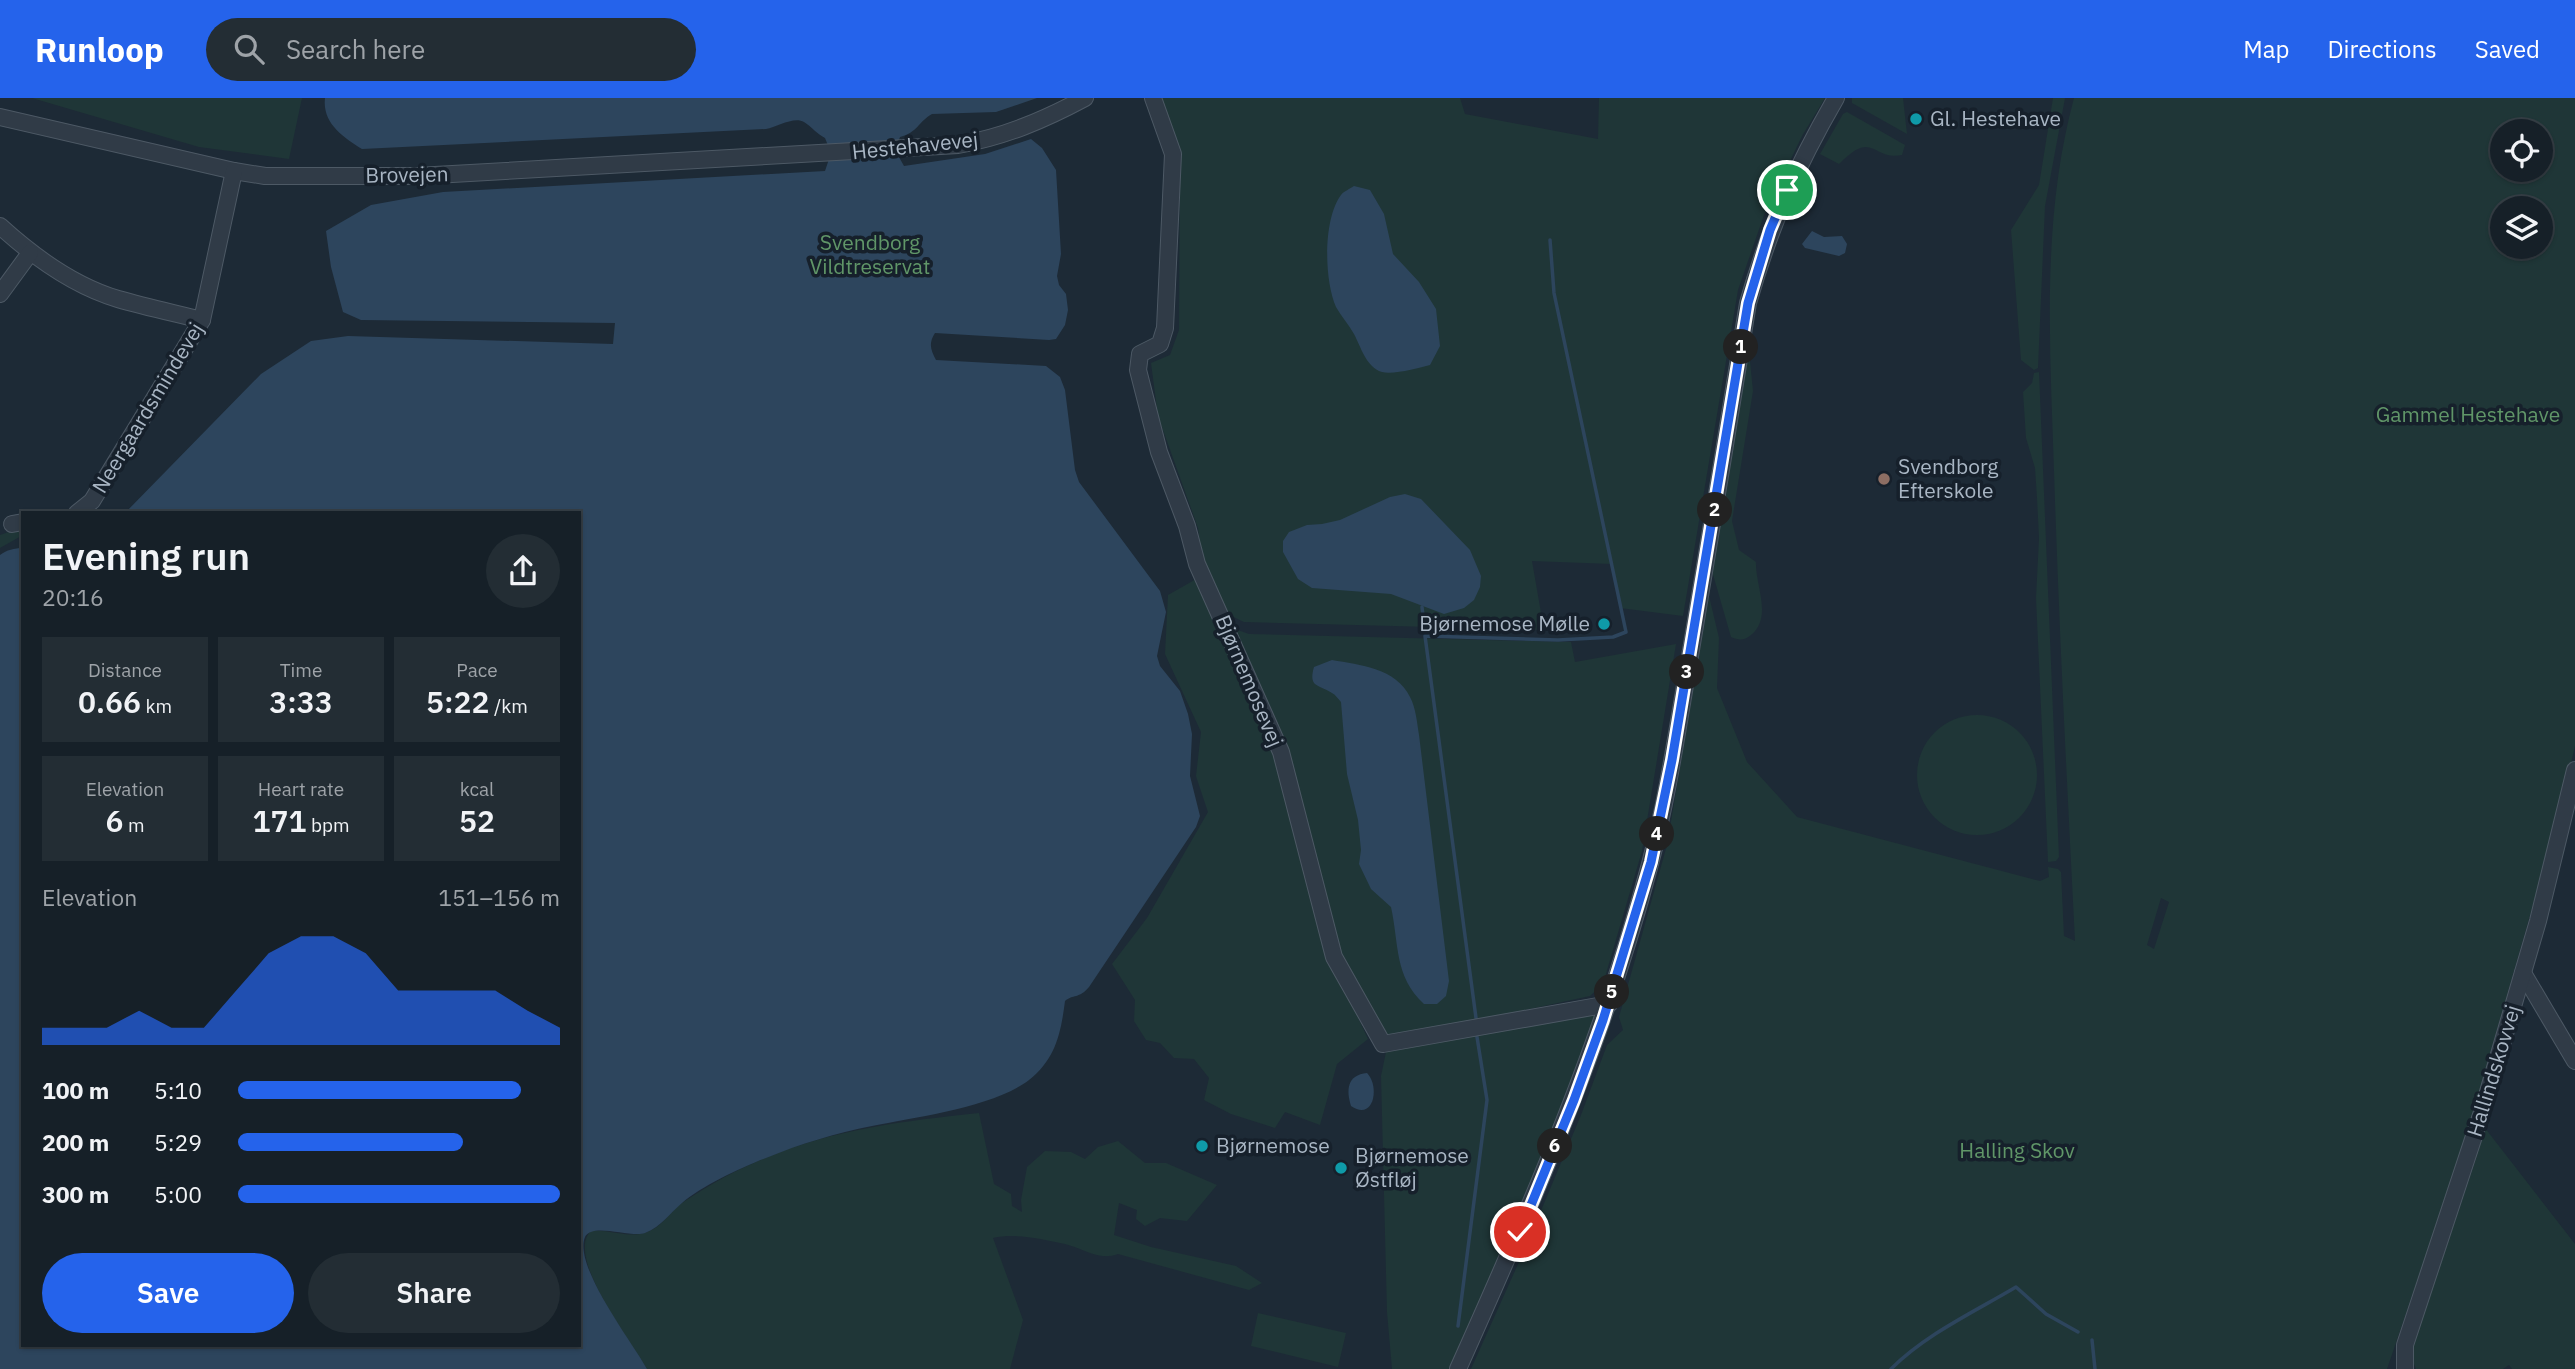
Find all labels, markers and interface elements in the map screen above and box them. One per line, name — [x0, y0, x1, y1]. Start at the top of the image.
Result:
search box — [206, 18, 696, 81]
text: Runloop — [35, 28, 164, 71]
icon: search — [230, 30, 268, 68]
text: Search here — [286, 32, 425, 66]
text: Map — [2243, 33, 2289, 65]
text: Directions — [2327, 33, 2437, 65]
text: Saved — [2475, 33, 2540, 65]
place label: Gl. Hestehave — [1930, 104, 2061, 132]
marker: Gl. Hestehave — [1908, 111, 1924, 127]
map controls — [2490, 119, 2553, 259]
button: locate — [2490, 119, 2553, 182]
street label: Hestehavevej — [850, 124, 979, 166]
street label: Brovejen — [365, 159, 449, 189]
pin — [1757, 160, 1817, 220]
icon: arrive — [1768, 171, 1806, 209]
button: layers — [2490, 196, 2553, 259]
park label: Svendborg Vildtreservat — [810, 228, 930, 280]
street label: Neergaardsmindevej — [85, 317, 209, 498]
pin: 1 — [1724, 330, 1758, 364]
text: 1 — [1735, 334, 1746, 358]
park label: Gammel Hestehave — [2376, 400, 2560, 428]
place label: Svendborg Efterskole — [1898, 452, 1998, 504]
marker: Svendborg Efterskole — [1876, 471, 1892, 487]
pin: 2 — [1698, 492, 1732, 528]
text: 2 — [1709, 497, 1720, 521]
text: Evening run — [42, 531, 250, 580]
button: share — [486, 534, 560, 608]
text: 20:16 — [42, 582, 104, 612]
place label: Bjørnemose Mølle — [1419, 609, 1590, 637]
street label: Bjørnemosevej — [1210, 610, 1290, 751]
marker: Bjørnemose Mølle — [1596, 616, 1612, 632]
pin: 3 — [1670, 654, 1704, 690]
text: Distance — [88, 658, 162, 682]
text: Time — [280, 658, 322, 682]
text: Pace — [456, 658, 498, 682]
text: 3 — [1681, 659, 1692, 683]
text: 0.66 — [78, 682, 141, 721]
text: 3:33 — [269, 682, 333, 721]
text: 5:22 — [426, 682, 490, 721]
text: km — [141, 694, 172, 718]
text: /km — [490, 694, 528, 718]
text: Elevation — [86, 777, 164, 801]
text: Heart rate — [258, 777, 344, 801]
text: kcal — [460, 777, 494, 801]
text: 6 — [105, 801, 123, 840]
text: 171 — [252, 801, 306, 840]
text: 52 — [459, 801, 495, 840]
text: m — [123, 813, 145, 837]
text: bpm — [306, 813, 350, 837]
pin: 4 — [1640, 816, 1674, 852]
text: 4 — [1651, 821, 1662, 845]
text: Elevation — [42, 882, 137, 912]
text: 151–156 m — [438, 882, 560, 912]
pin: 5 — [1594, 974, 1630, 1010]
text: 5 — [1606, 979, 1617, 1003]
street label: Hallindskovvej — [2460, 1001, 2526, 1140]
text: 100 m — [42, 1075, 109, 1105]
text: 5:10 — [154, 1075, 202, 1105]
text: 200 m — [42, 1127, 109, 1157]
text: 5:29 — [154, 1127, 202, 1157]
pin: 6 — [1538, 1128, 1572, 1164]
place label: Bjørnemose — [1216, 1131, 1330, 1159]
text: 6 — [1549, 1133, 1560, 1157]
park label: Halling Skov — [1959, 1136, 2075, 1164]
marker: Bjørnemose — [1194, 1138, 1210, 1154]
place label: Bjørnemose Østfløj — [1355, 1141, 1469, 1193]
marker: Bjørnemose Østfløj — [1333, 1160, 1349, 1176]
text: 300 m — [42, 1179, 109, 1209]
text: 5:00 — [154, 1179, 202, 1209]
pin — [1490, 1202, 1550, 1262]
icon: check — [1501, 1213, 1539, 1251]
button: Save — [42, 1253, 294, 1333]
button: Share — [308, 1253, 560, 1333]

